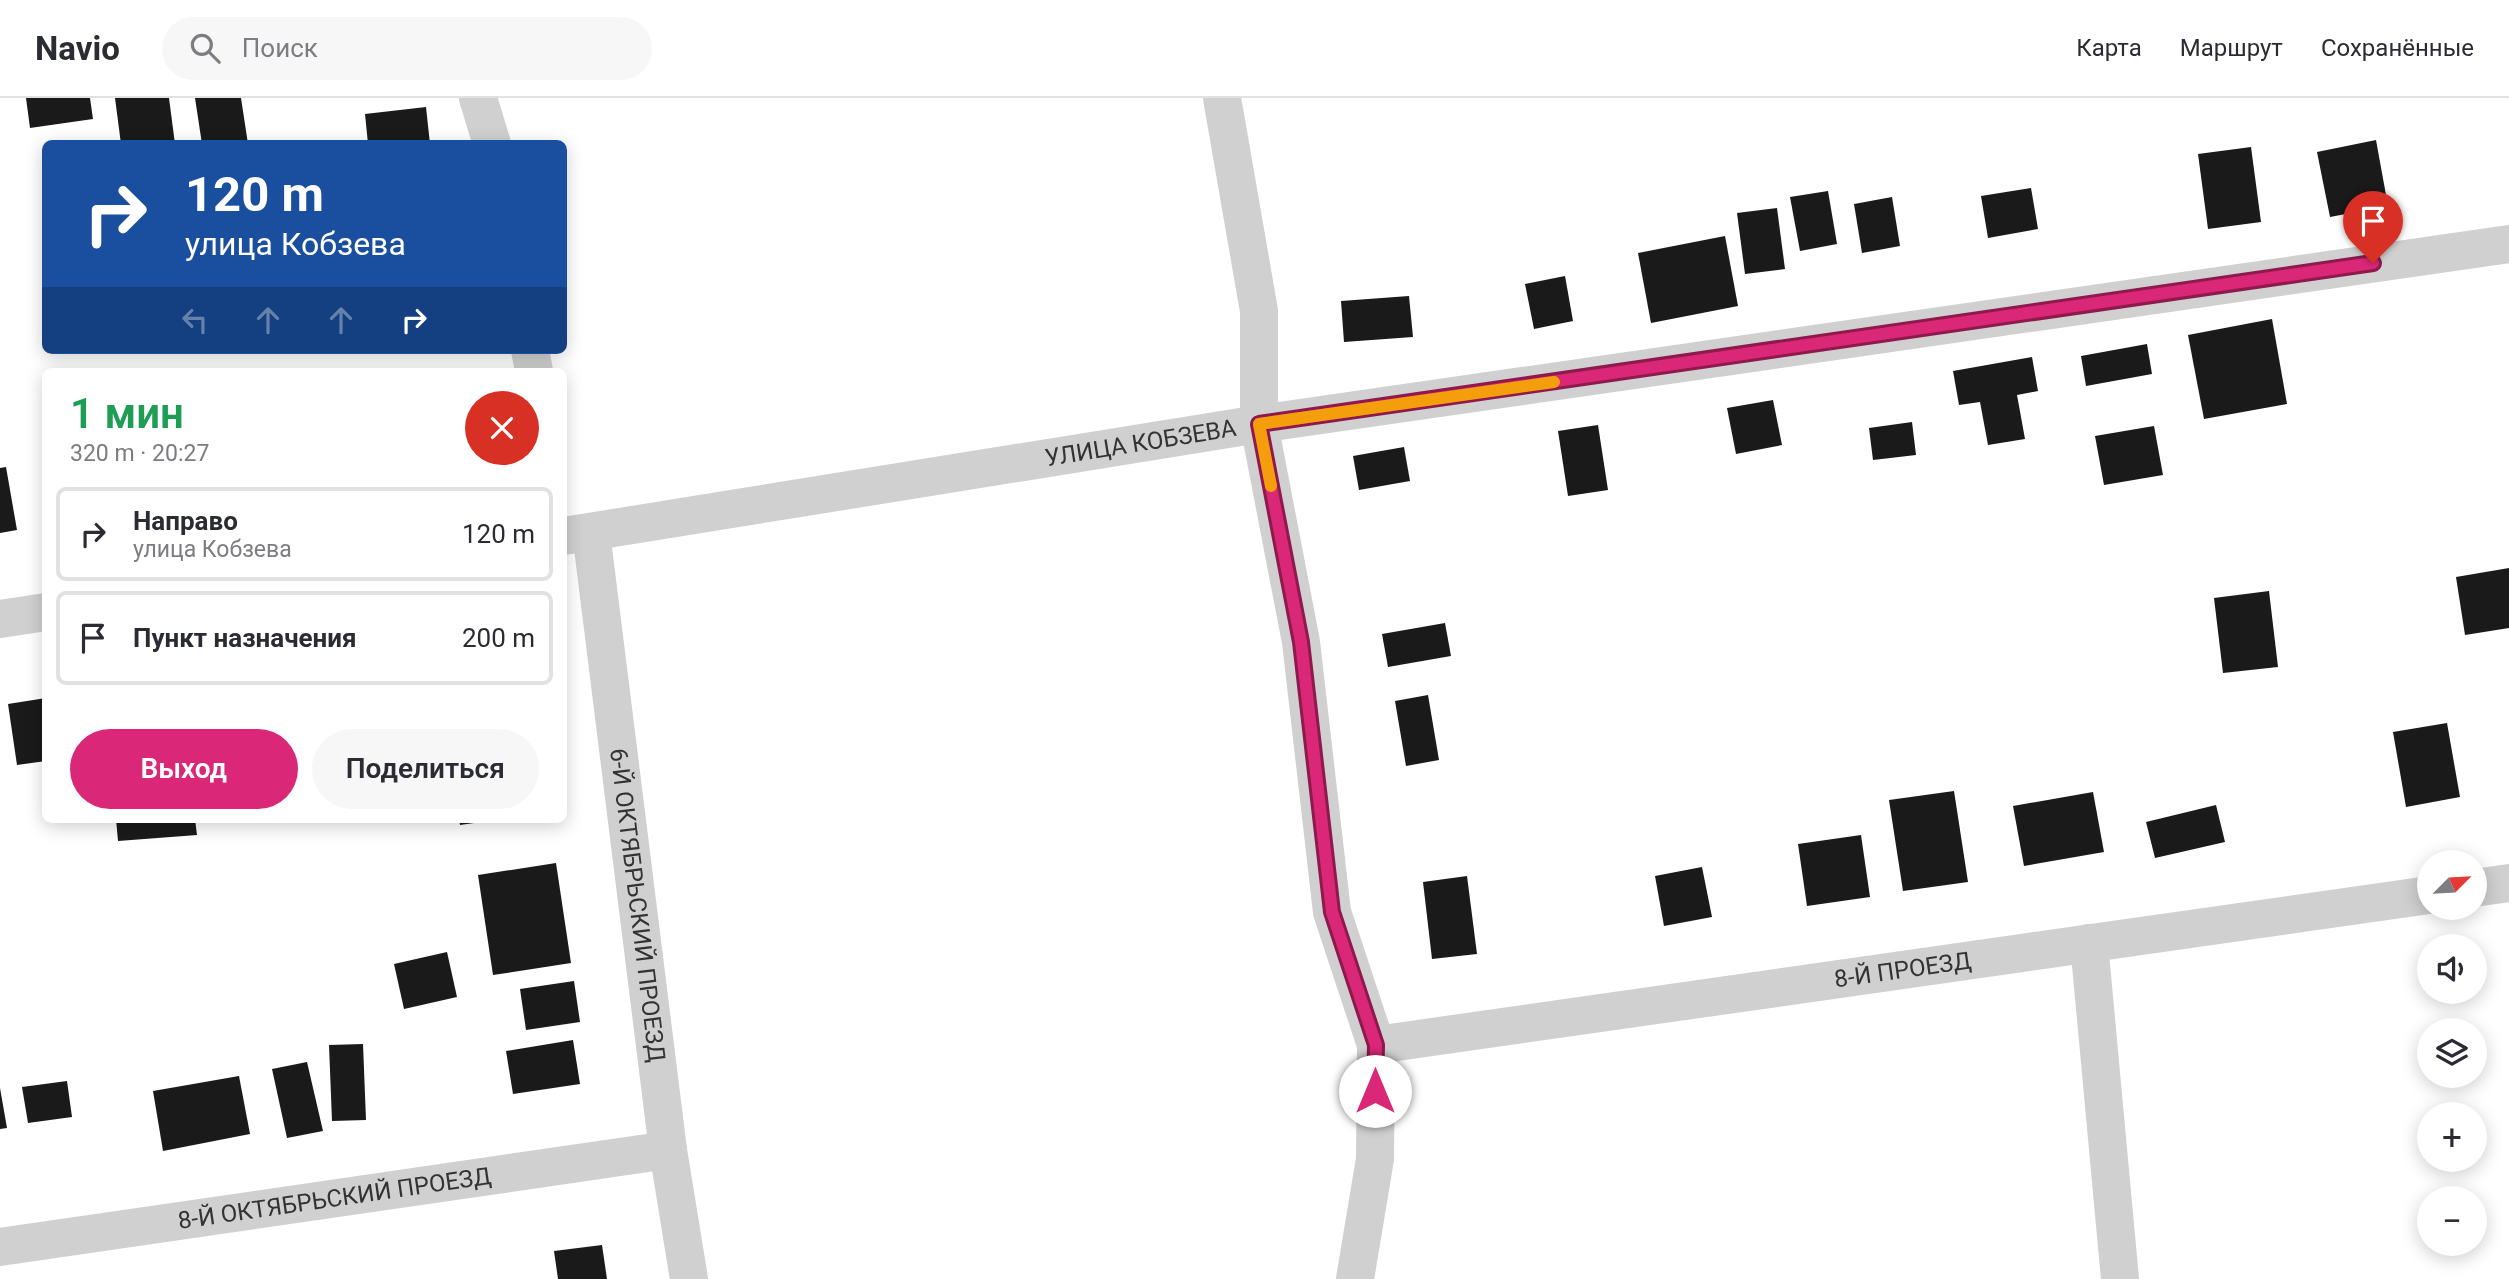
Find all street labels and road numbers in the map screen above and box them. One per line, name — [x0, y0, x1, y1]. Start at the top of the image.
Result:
street label: УЛИЦА КОБЗЕВА — [1043, 414, 1238, 472]
street label: 6-Й ОКТЯБРЬСКИЙ ПРОЕЗД — [604, 747, 671, 1064]
street label: 8-Й ПРОЕЗД — [1832, 946, 1973, 994]
street label: 8-Й ОКТЯБРЬСКИЙ ПРОЕЗД — [176, 1162, 493, 1235]

